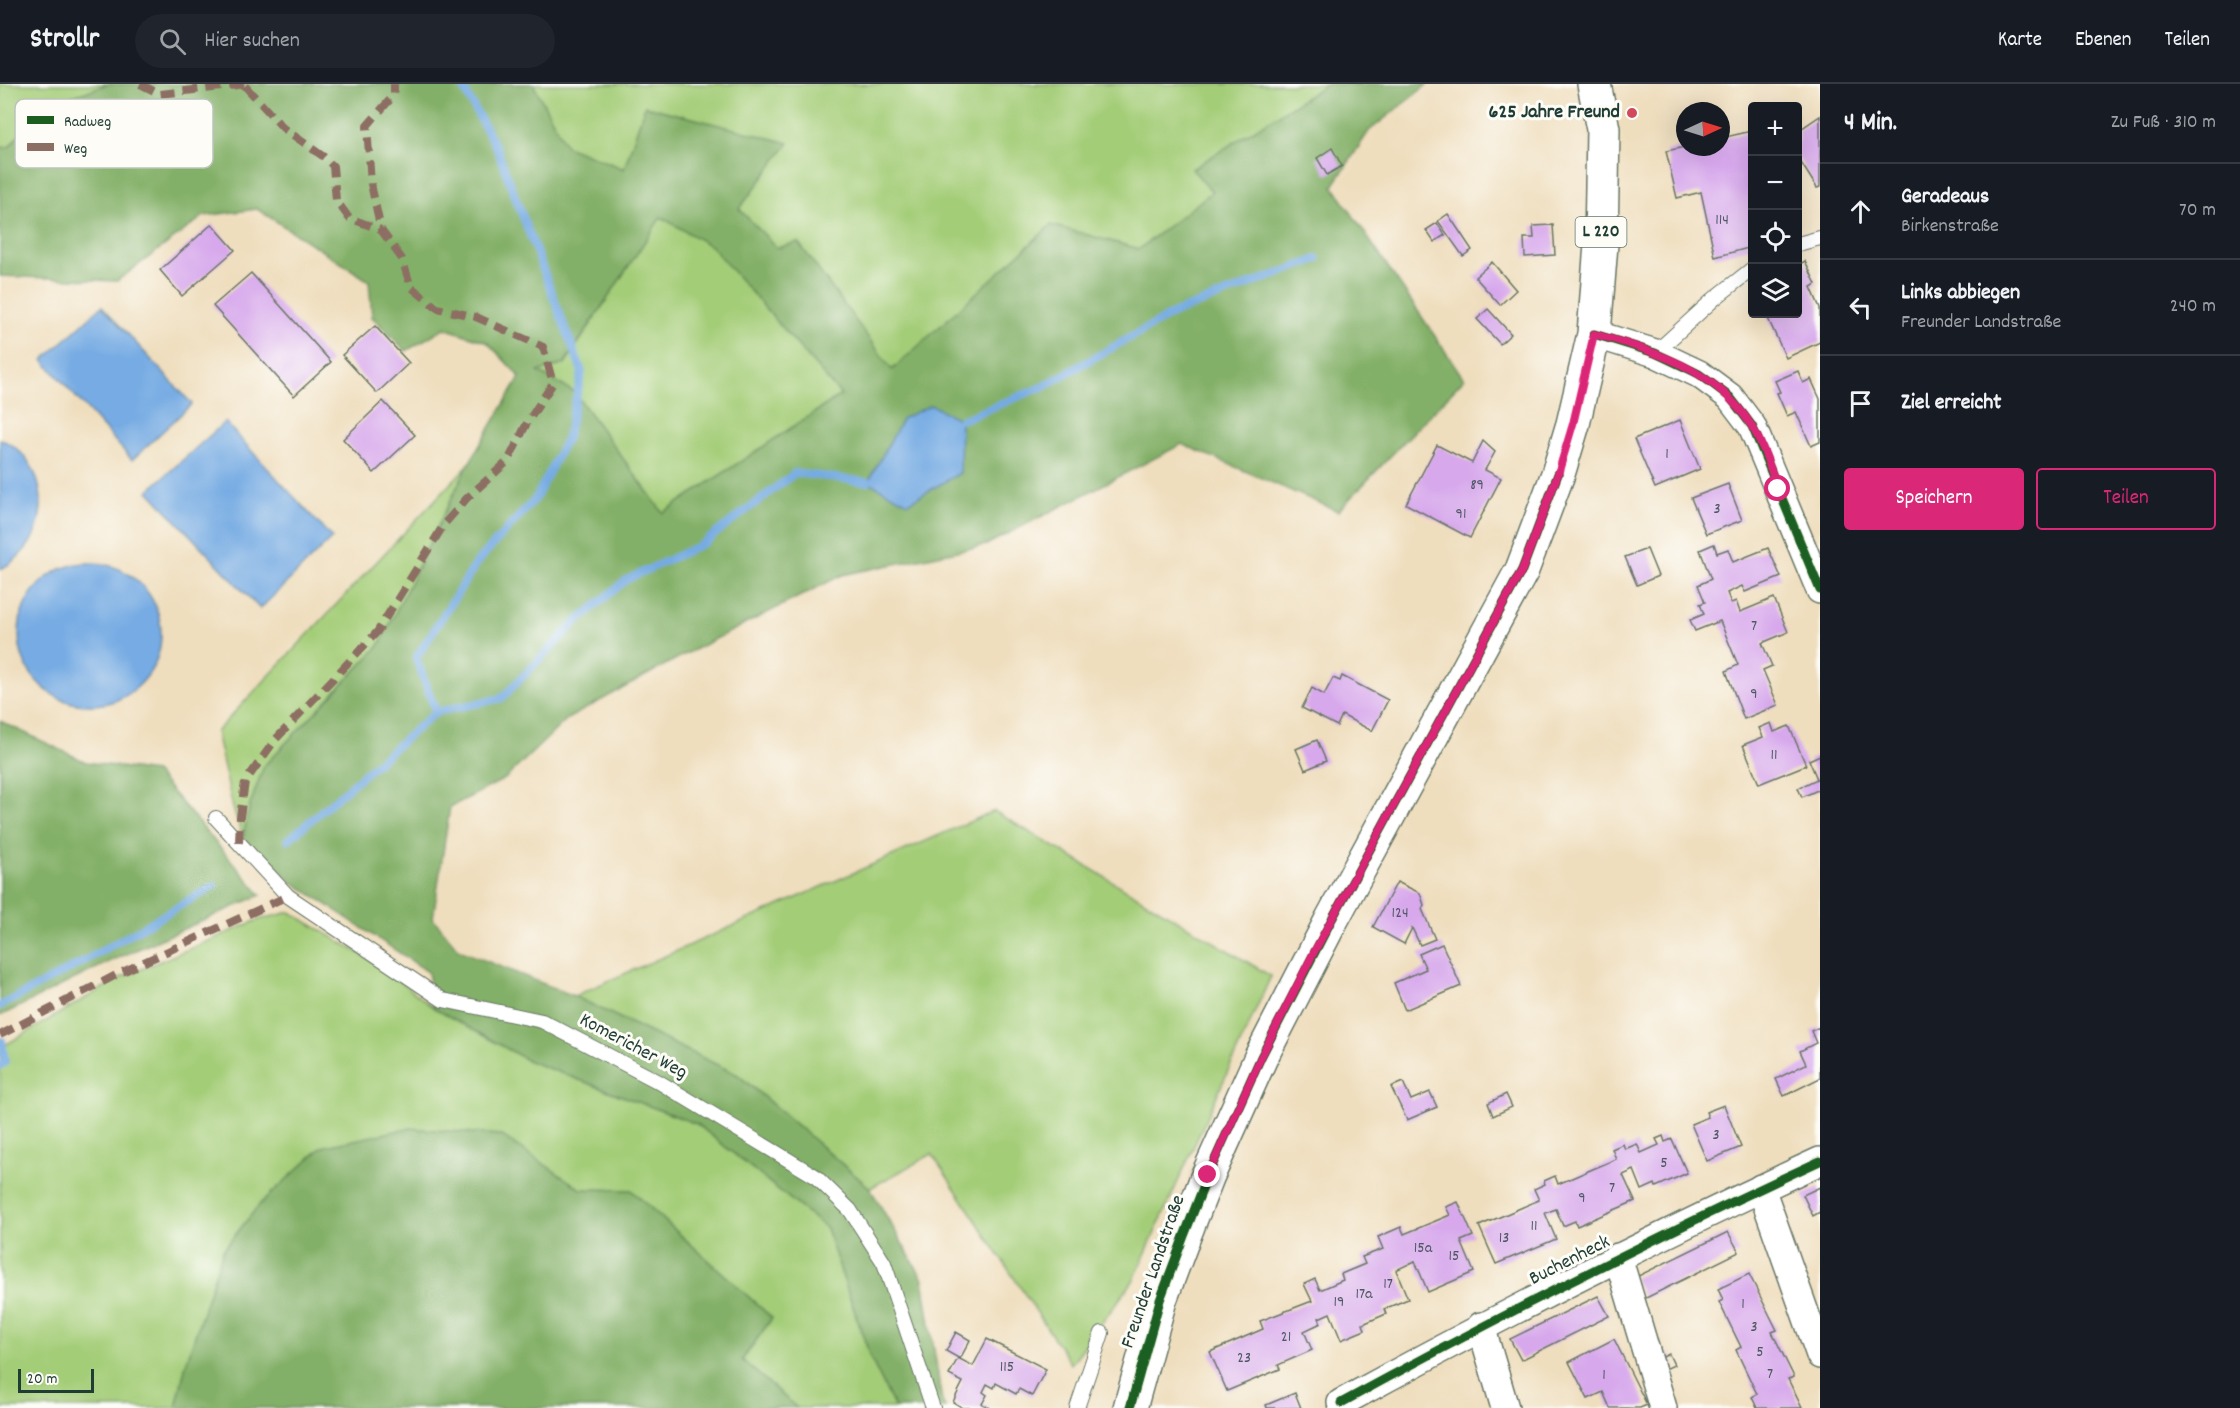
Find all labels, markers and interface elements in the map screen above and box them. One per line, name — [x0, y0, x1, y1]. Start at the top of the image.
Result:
search box — [135, 14, 555, 68]
text: Strollr — [30, 21, 99, 61]
icon: search — [156, 25, 189, 58]
text: Hier suchen — [204, 26, 300, 57]
text: Karte — [1998, 26, 2042, 56]
text: Ebenen — [2075, 26, 2132, 56]
text: Teilen — [2165, 26, 2210, 56]
legend — [15, 99, 213, 168]
place label: 625 Jahre Freund — [1489, 99, 1620, 127]
north arrow — [1676, 102, 1730, 156]
map controls — [1748, 102, 1802, 318]
button: + — [1748, 102, 1802, 156]
text: 4 Min. — [1844, 105, 1897, 142]
marker: 625 Jahre Freund — [1625, 106, 1639, 120]
text: Zu Fuß · 310 m — [2111, 109, 2216, 137]
text: Radweg — [64, 111, 111, 134]
text: Weg — [64, 138, 87, 161]
button: − — [1748, 156, 1802, 210]
text: Geradeaus — [1901, 182, 1989, 213]
icon: ahead — [1844, 195, 1877, 228]
text: 70 m — [2179, 197, 2216, 225]
house number: 114 — [1715, 209, 1729, 232]
button: locate — [1748, 210, 1802, 264]
text: Birkenstraße — [1901, 213, 1999, 241]
road number: L 220 — [1576, 217, 1626, 247]
button: layers — [1748, 264, 1802, 318]
text: Links abbiegen — [1901, 278, 2020, 309]
icon: left — [1844, 291, 1877, 324]
text: 240 m — [2170, 293, 2216, 321]
text: Freunder Landstraße — [1901, 309, 2061, 337]
icon: arrive — [1844, 387, 1877, 420]
text: Ziel erreicht — [1901, 388, 2001, 419]
house number: 1 — [1665, 443, 1669, 466]
button: Speichern — [1844, 468, 2024, 530]
button: Teilen — [2036, 468, 2216, 530]
house number: 89 — [1470, 474, 1484, 497]
route start — [1764, 475, 1790, 501]
house number: 3 — [1713, 498, 1721, 521]
house number: 91 — [1456, 503, 1466, 526]
house number: 7 — [1751, 615, 1757, 638]
house number: 9 — [1750, 683, 1758, 706]
house number: 11 — [1770, 744, 1778, 767]
house number: 124 — [1391, 902, 1409, 925]
street label: Komericher Weg — [574, 1007, 692, 1087]
house number: 3 — [1712, 1124, 1720, 1147]
house number: 5 — [1660, 1152, 1668, 1175]
route end — [1194, 1161, 1220, 1187]
house number: 7 — [1609, 1177, 1615, 1200]
house number: 9 — [1578, 1187, 1586, 1210]
street label: Freunder Landstraße — [1115, 1191, 1193, 1352]
house number: 11 — [1530, 1215, 1538, 1238]
house number: 13 — [1499, 1227, 1509, 1250]
street label: Buchenheck — [1525, 1229, 1615, 1293]
house number: 15a — [1414, 1237, 1433, 1260]
house number: 15 — [1449, 1245, 1459, 1268]
house number: 17 — [1383, 1273, 1393, 1296]
house number: 17a — [1355, 1283, 1373, 1306]
house number: 19 — [1334, 1291, 1344, 1314]
house number: 1 — [1741, 1293, 1745, 1316]
house number: 3 — [1750, 1316, 1758, 1339]
house number: 21 — [1281, 1326, 1291, 1349]
house number: 5 — [1756, 1341, 1764, 1364]
house number: 23 — [1237, 1347, 1251, 1370]
house number: 115 — [1000, 1356, 1014, 1379]
house number: 7 — [1767, 1363, 1773, 1386]
house number: 1 — [1602, 1364, 1606, 1387]
scale bar — [18, 1366, 94, 1394]
text: 20 m — [27, 1368, 57, 1391]

